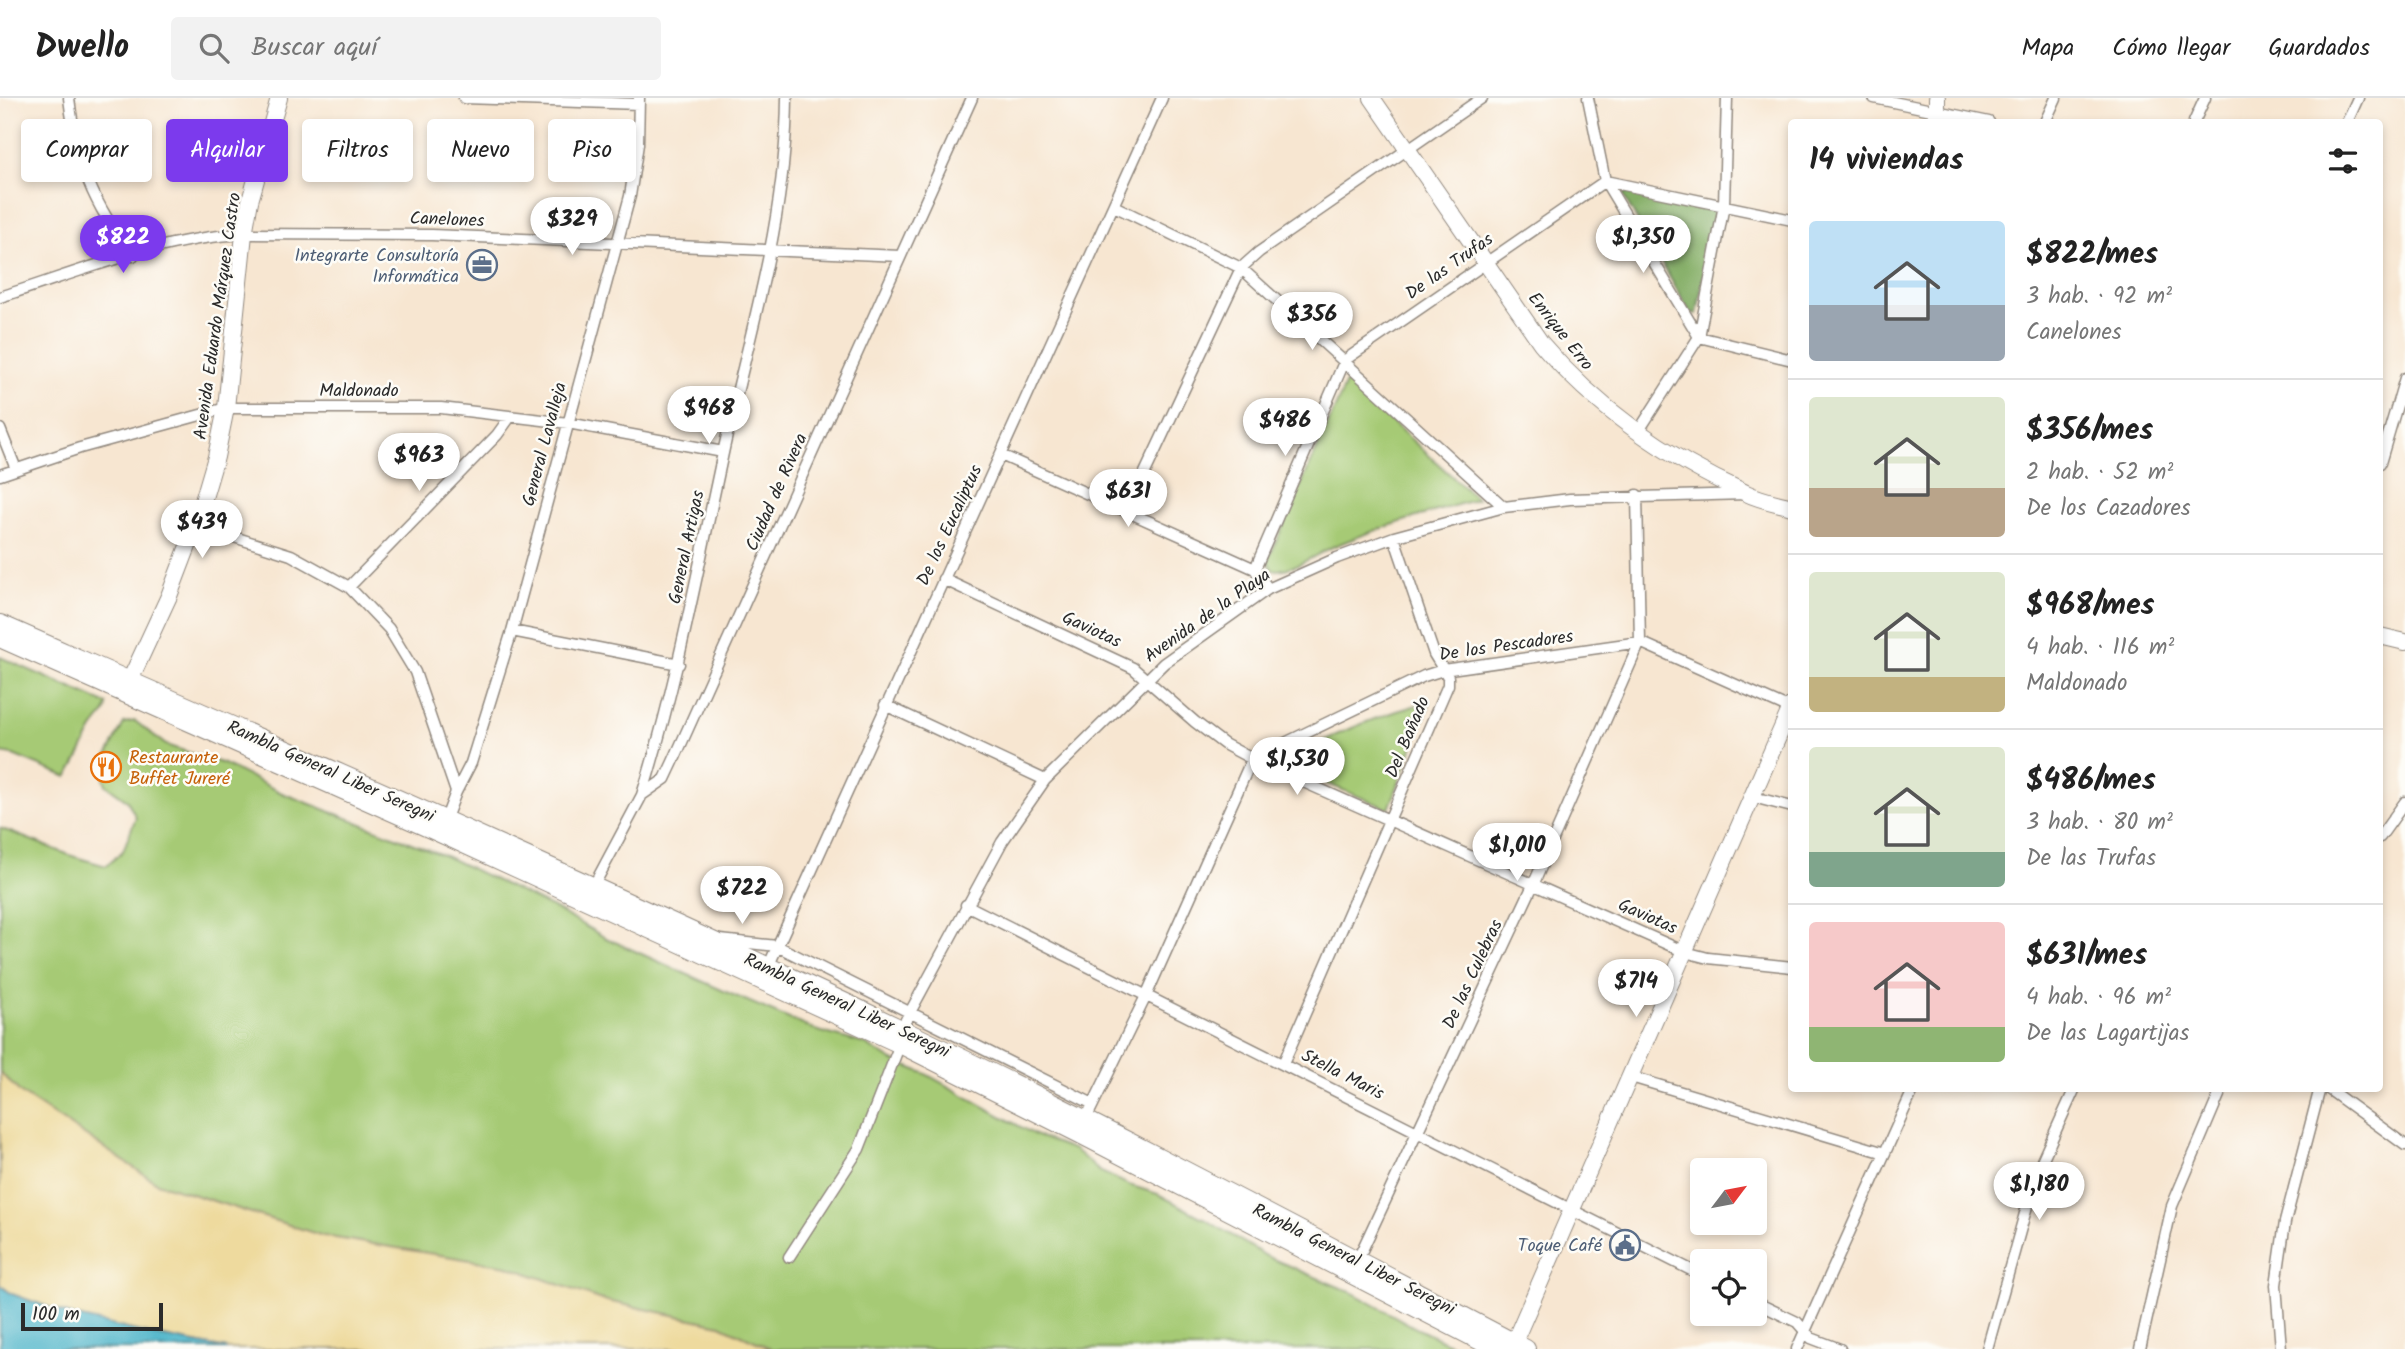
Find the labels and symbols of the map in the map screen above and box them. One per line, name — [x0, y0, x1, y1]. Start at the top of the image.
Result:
street label: Avenida Eduardo Márquez Castro — [187, 191, 250, 442]
pin: $329 — [531, 198, 613, 257]
street label: Canelones — [409, 205, 485, 236]
pin: $822 — [82, 216, 164, 275]
pin: $1,350 — [1586, 216, 1700, 275]
street label: De las Trufas — [1400, 226, 1500, 308]
place label: Integrarte Consultoría Informática — [294, 242, 459, 292]
office icon: Integrarte Consultoría Informática — [465, 248, 499, 282]
street label: Enrique Erro — [1520, 286, 1600, 378]
pin: $356 — [1271, 292, 1353, 352]
street label: Maldonado — [319, 377, 399, 406]
street label: General Lavalleja — [515, 379, 576, 510]
pin: $968 — [668, 386, 750, 446]
pin: $486 — [1244, 398, 1326, 458]
street label: Ciudad de Rivera — [738, 429, 816, 556]
pin: $963 — [378, 434, 460, 493]
street label: De los Eucaliptus — [910, 460, 991, 591]
pin: $631 — [1087, 470, 1169, 529]
street label: General Artigas — [661, 487, 714, 607]
pin: $439 — [161, 500, 243, 560]
street label: Avenida de la Playa — [1138, 562, 1277, 671]
street label: Gaviotas — [1057, 604, 1126, 657]
street label: De los Pescadores — [1437, 623, 1576, 670]
street label: Del Bañado — [1378, 692, 1439, 783]
street label: Rambla General Liber Seregni — [222, 713, 440, 832]
pin: $1,530 — [1240, 738, 1354, 797]
place label: Restaurante Buffet Jureré — [129, 744, 231, 794]
restaurant icon: Restaurante Buffet Jureré — [89, 750, 123, 784]
pin: $1,010 — [1460, 824, 1574, 883]
pin: $722 — [701, 866, 783, 926]
street label: Gaviotas — [1613, 891, 1682, 943]
street label: De las Culebras — [1435, 915, 1512, 1034]
street label: Rambla General Liber Seregni — [738, 946, 955, 1067]
pin: $714 — [1595, 960, 1677, 1019]
street label: Stella Maris — [1296, 1042, 1389, 1109]
north arrow — [1690, 1158, 1768, 1236]
pin: $1,180 — [1982, 1162, 2096, 1222]
street label: Rambla General Liber Seregni — [1247, 1196, 1461, 1325]
public building icon: Toque Café — [1608, 1228, 1642, 1262]
place label: Toque Café — [1518, 1232, 1603, 1261]
scale bar — [21, 1300, 163, 1332]

